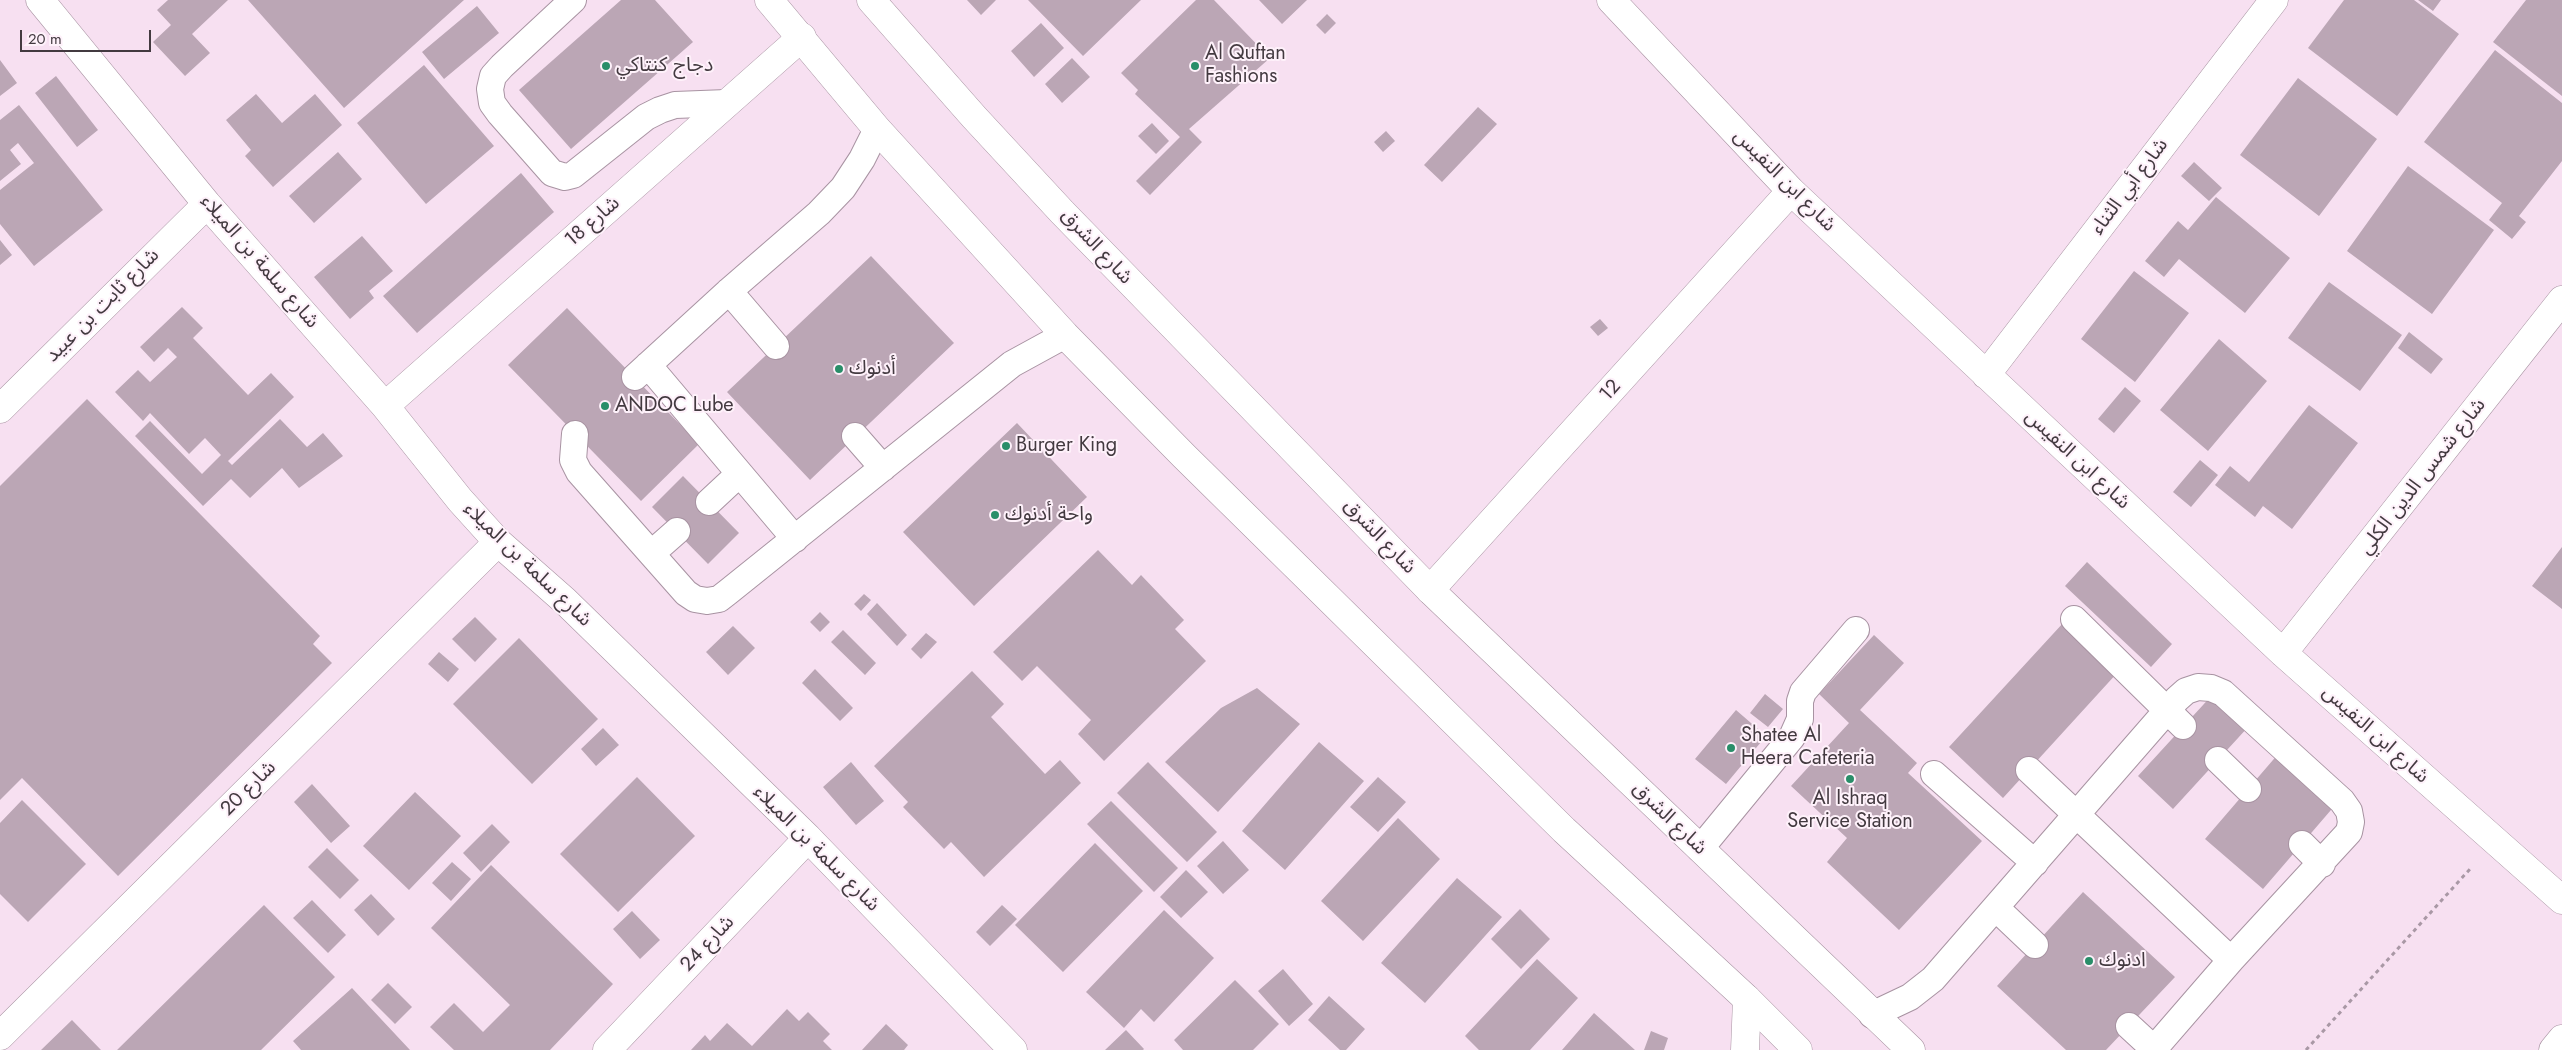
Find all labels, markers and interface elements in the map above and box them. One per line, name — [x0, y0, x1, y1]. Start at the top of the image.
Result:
scale bar — [22, 20, 154, 52]
text: 20 m — [28, 28, 62, 50]
place label: Al Quftan Fashions — [1205, 42, 1286, 89]
place label: دجاج كنتاكي — [616, 54, 713, 78]
marker: دجاج كنتاكي — [600, 60, 612, 72]
marker: Al Quftan Fashions — [1189, 60, 1201, 72]
street label: شارع ابن النفيس — [1728, 125, 1840, 237]
street label: شارع أبي الثناء — [2086, 134, 2174, 240]
street label: شارع سلمة بن الميلاء — [194, 190, 324, 334]
street label: شارع 18 — [561, 192, 625, 252]
street label: شارع الشرق — [1055, 204, 1137, 290]
street label: شارع ثابت بن عبيد — [41, 244, 165, 368]
place label: أدنوك — [849, 357, 896, 381]
marker: أدنوك — [833, 363, 845, 375]
street label: 12 — [1595, 375, 1627, 407]
place label: ANDOC Lube — [615, 394, 734, 418]
street label: شارع شمس الدين الكلي — [2355, 394, 2491, 560]
marker: ANDOC Lube — [599, 400, 611, 412]
street label: شارع ابن النفيس — [2019, 405, 2135, 515]
place label: Burger King — [1016, 434, 1117, 458]
marker: Burger King — [1000, 440, 1012, 452]
street label: شارع الشرق — [1337, 495, 1421, 579]
street label: شارع سلمة بن الميلاء — [458, 498, 596, 632]
place label: واحة أدنوك — [1005, 503, 1093, 527]
marker: واحة أدنوك — [989, 509, 1001, 521]
street label: شارع ابن النفيس — [2317, 681, 2433, 789]
place label: Shatee Al Heera Cafeteria — [1741, 724, 1874, 771]
marker: Shatee Al Heera Cafeteria — [1725, 742, 1737, 754]
street label: شارع 20 — [216, 756, 282, 822]
marker: Al Ishraq Service Station — [1844, 773, 1856, 785]
street label: شارع الشرق — [1627, 777, 1711, 861]
street label: شارع سلمة بن الميلاء — [748, 781, 884, 917]
place label: Al Ishraq Service Station — [1787, 787, 1913, 834]
street label: شارع 24 — [676, 911, 740, 977]
place label: ادنوك — [2099, 949, 2146, 973]
marker: ادنوك — [2083, 955, 2095, 967]

